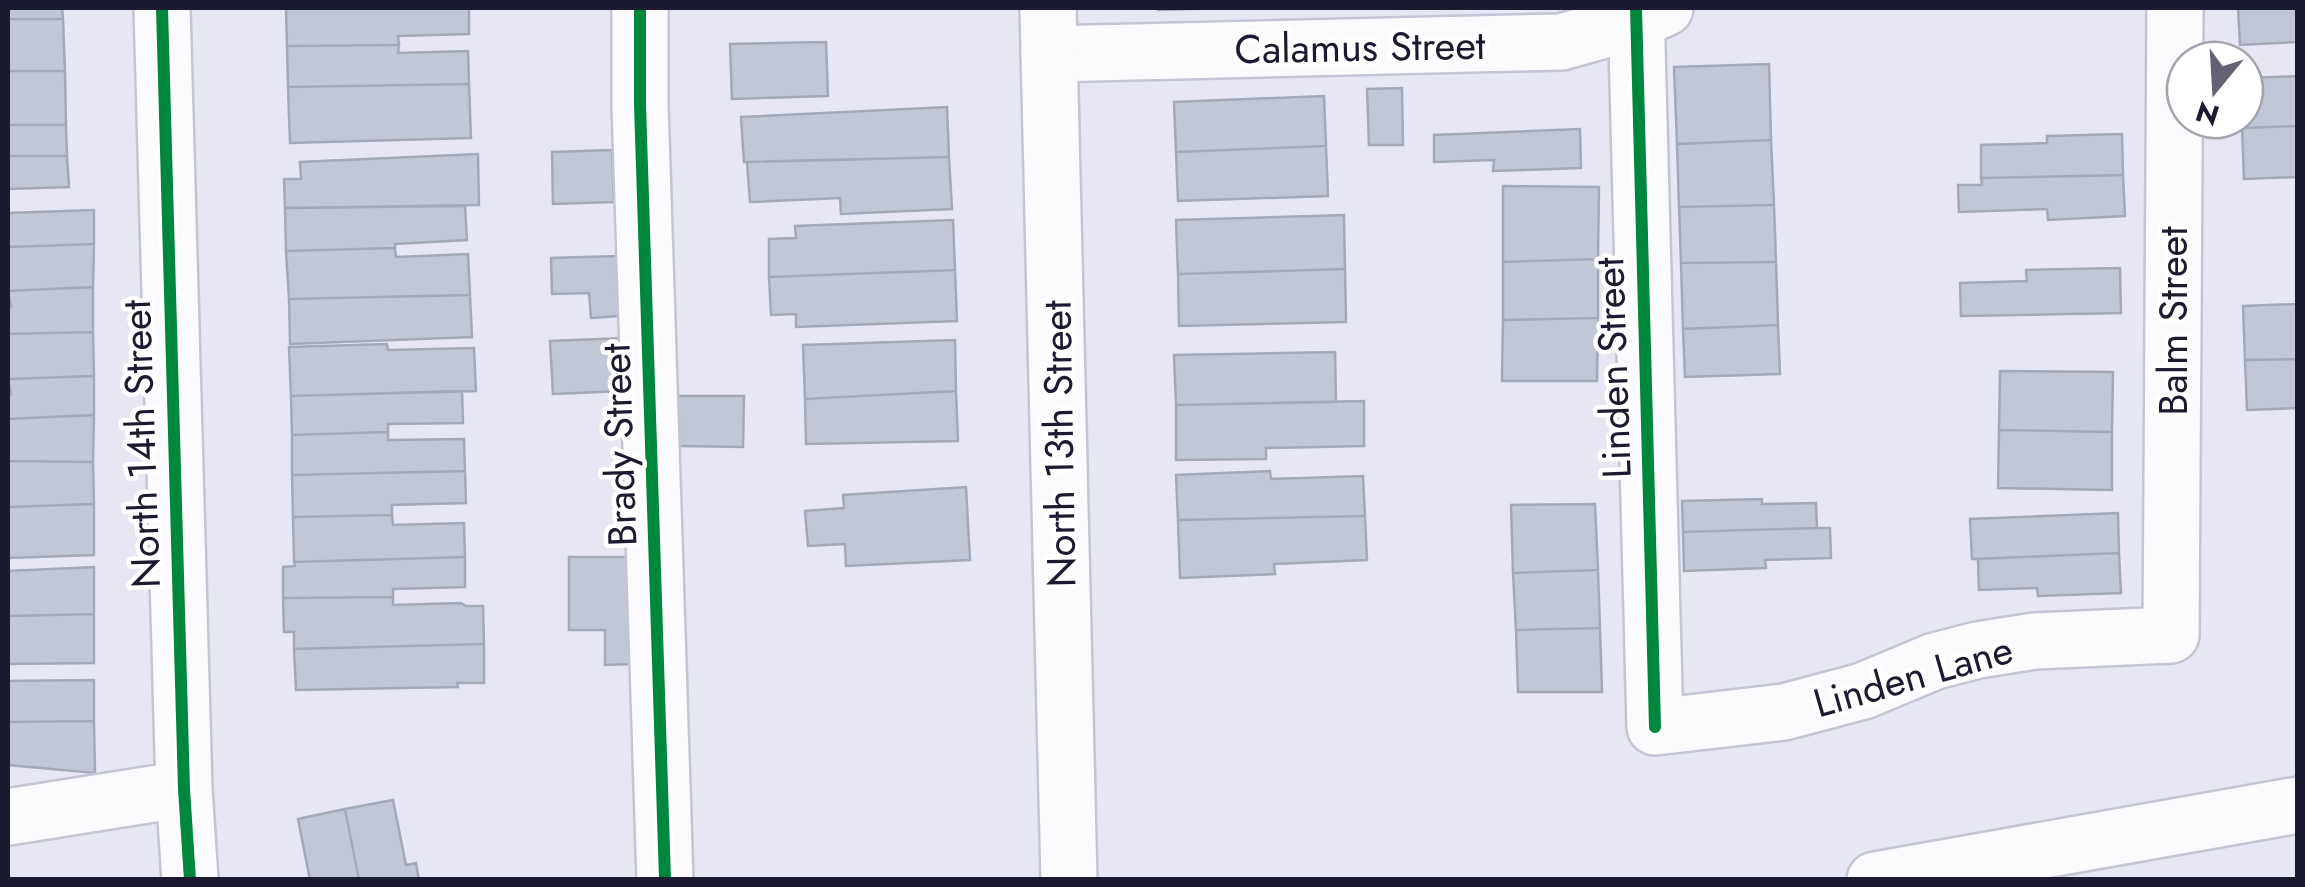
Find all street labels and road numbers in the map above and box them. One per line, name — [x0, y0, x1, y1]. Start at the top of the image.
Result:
street label: Calamus Street — [1234, 16, 1486, 78]
street label: Balm Street — [2144, 226, 2202, 416]
street label: Linden Street — [1580, 256, 1646, 480]
street label: North 14th Street — [107, 298, 175, 589]
street label: North 13th Street — [1027, 300, 1091, 588]
street label: Brady Street — [586, 342, 652, 548]
street label: Linden Lane — [1807, 620, 2019, 732]

